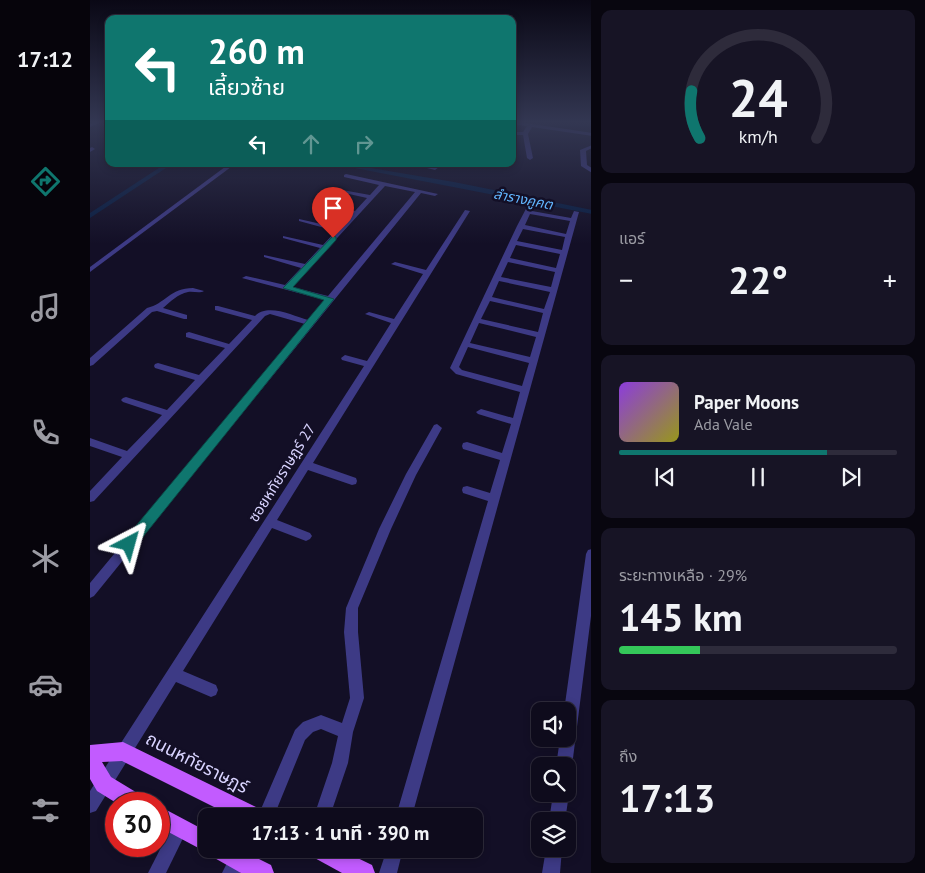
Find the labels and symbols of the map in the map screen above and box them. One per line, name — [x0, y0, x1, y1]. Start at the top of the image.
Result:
water label: ลำรางคูคต — [492, 184, 555, 214]
pin — [312, 187, 354, 238]
street label: ซอยหทัยราษฎร์ 27 — [244, 420, 319, 525]
position arrow — [102, 517, 154, 569]
street label: ถนนหทัยราษฎร์ — [142, 727, 253, 799]
speed limit sign: 30 — [105, 792, 170, 857]

